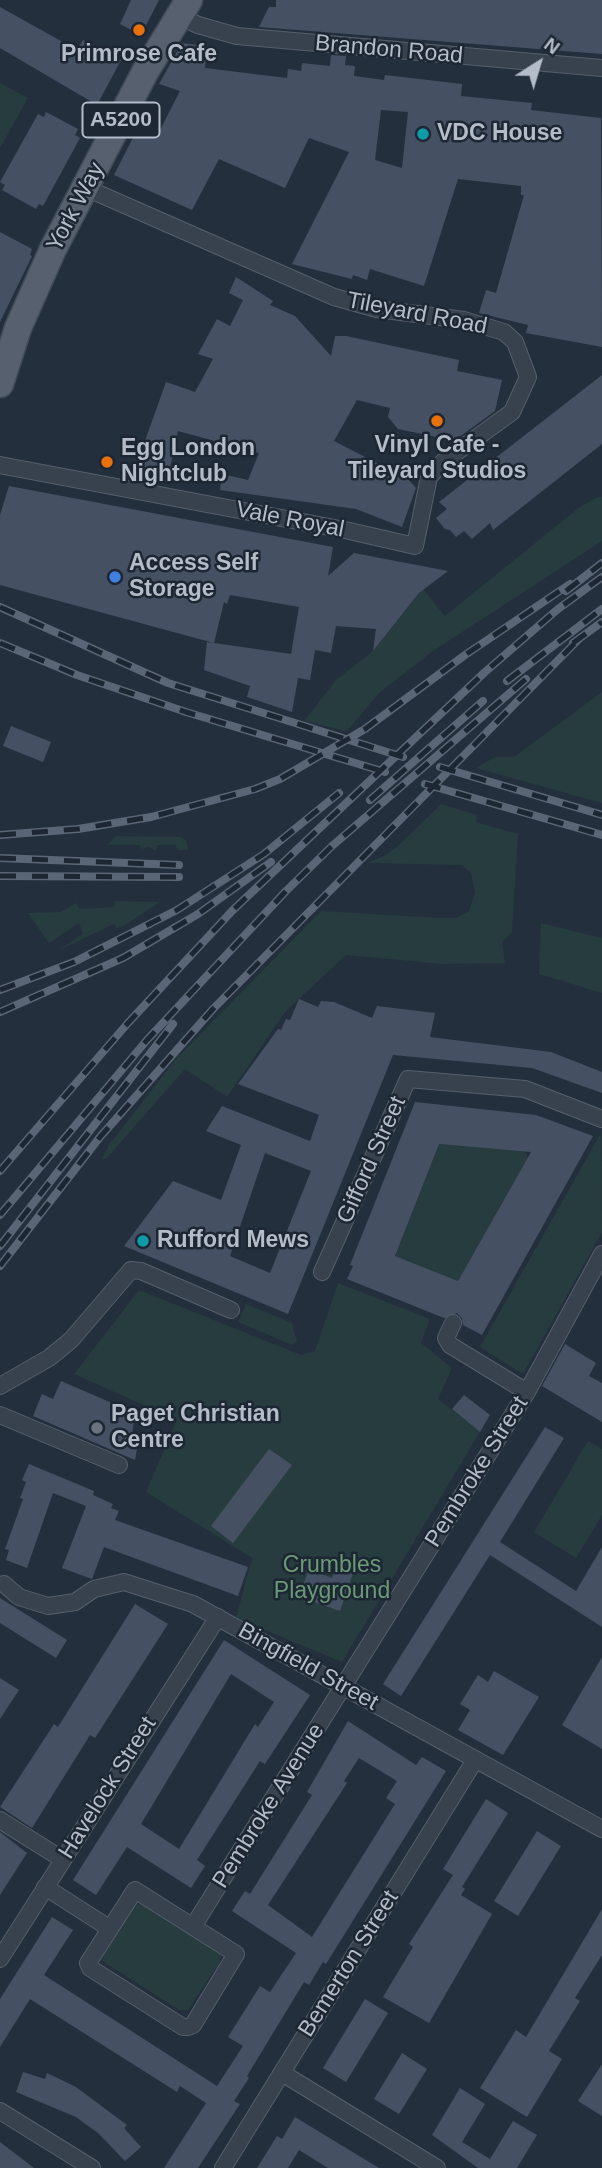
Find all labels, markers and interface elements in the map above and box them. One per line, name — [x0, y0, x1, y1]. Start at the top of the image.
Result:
marker: Primrose Cafe — [131, 22, 147, 38]
north arrow — [504, 28, 574, 98]
street label: Brandon Road — [314, 30, 464, 70]
text: N — [540, 33, 564, 58]
place label: Primrose Cafe — [61, 41, 217, 69]
road number: A5200 — [82, 102, 160, 138]
place label: VDC House — [437, 120, 562, 148]
marker: VDC House — [415, 126, 431, 142]
street label: York Way — [41, 158, 111, 256]
street label: Tileyard Road — [345, 287, 489, 341]
marker: Vinyl Cafe - Tileyard Studios — [429, 413, 445, 429]
place label: Vinyl Cafe - Tileyard Studios — [348, 432, 526, 486]
place label: Egg London Nightclub — [121, 435, 255, 489]
marker: Egg London Nightclub — [99, 454, 115, 470]
street label: Vale Royal — [234, 496, 346, 544]
place label: Access Self Storage — [129, 550, 258, 604]
marker: Access Self Storage — [107, 569, 123, 585]
street label: Gifford Street — [332, 1092, 412, 1228]
place label: Rufford Mews — [157, 1227, 309, 1255]
marker: Rufford Mews — [135, 1233, 151, 1249]
street label: Pembroke Street — [420, 1392, 534, 1552]
place label: Paget Christian Centre — [111, 1401, 280, 1455]
marker: Paget Christian Centre — [89, 1420, 105, 1436]
park label: Crumbles Playground — [274, 1552, 390, 1606]
street label: Bingfield Street — [233, 1617, 383, 1717]
street label: Havelock Street — [53, 1712, 163, 1864]
street label: Pembroke Avenue — [207, 1719, 331, 1893]
street label: Bemerton Street — [293, 1886, 405, 2042]

